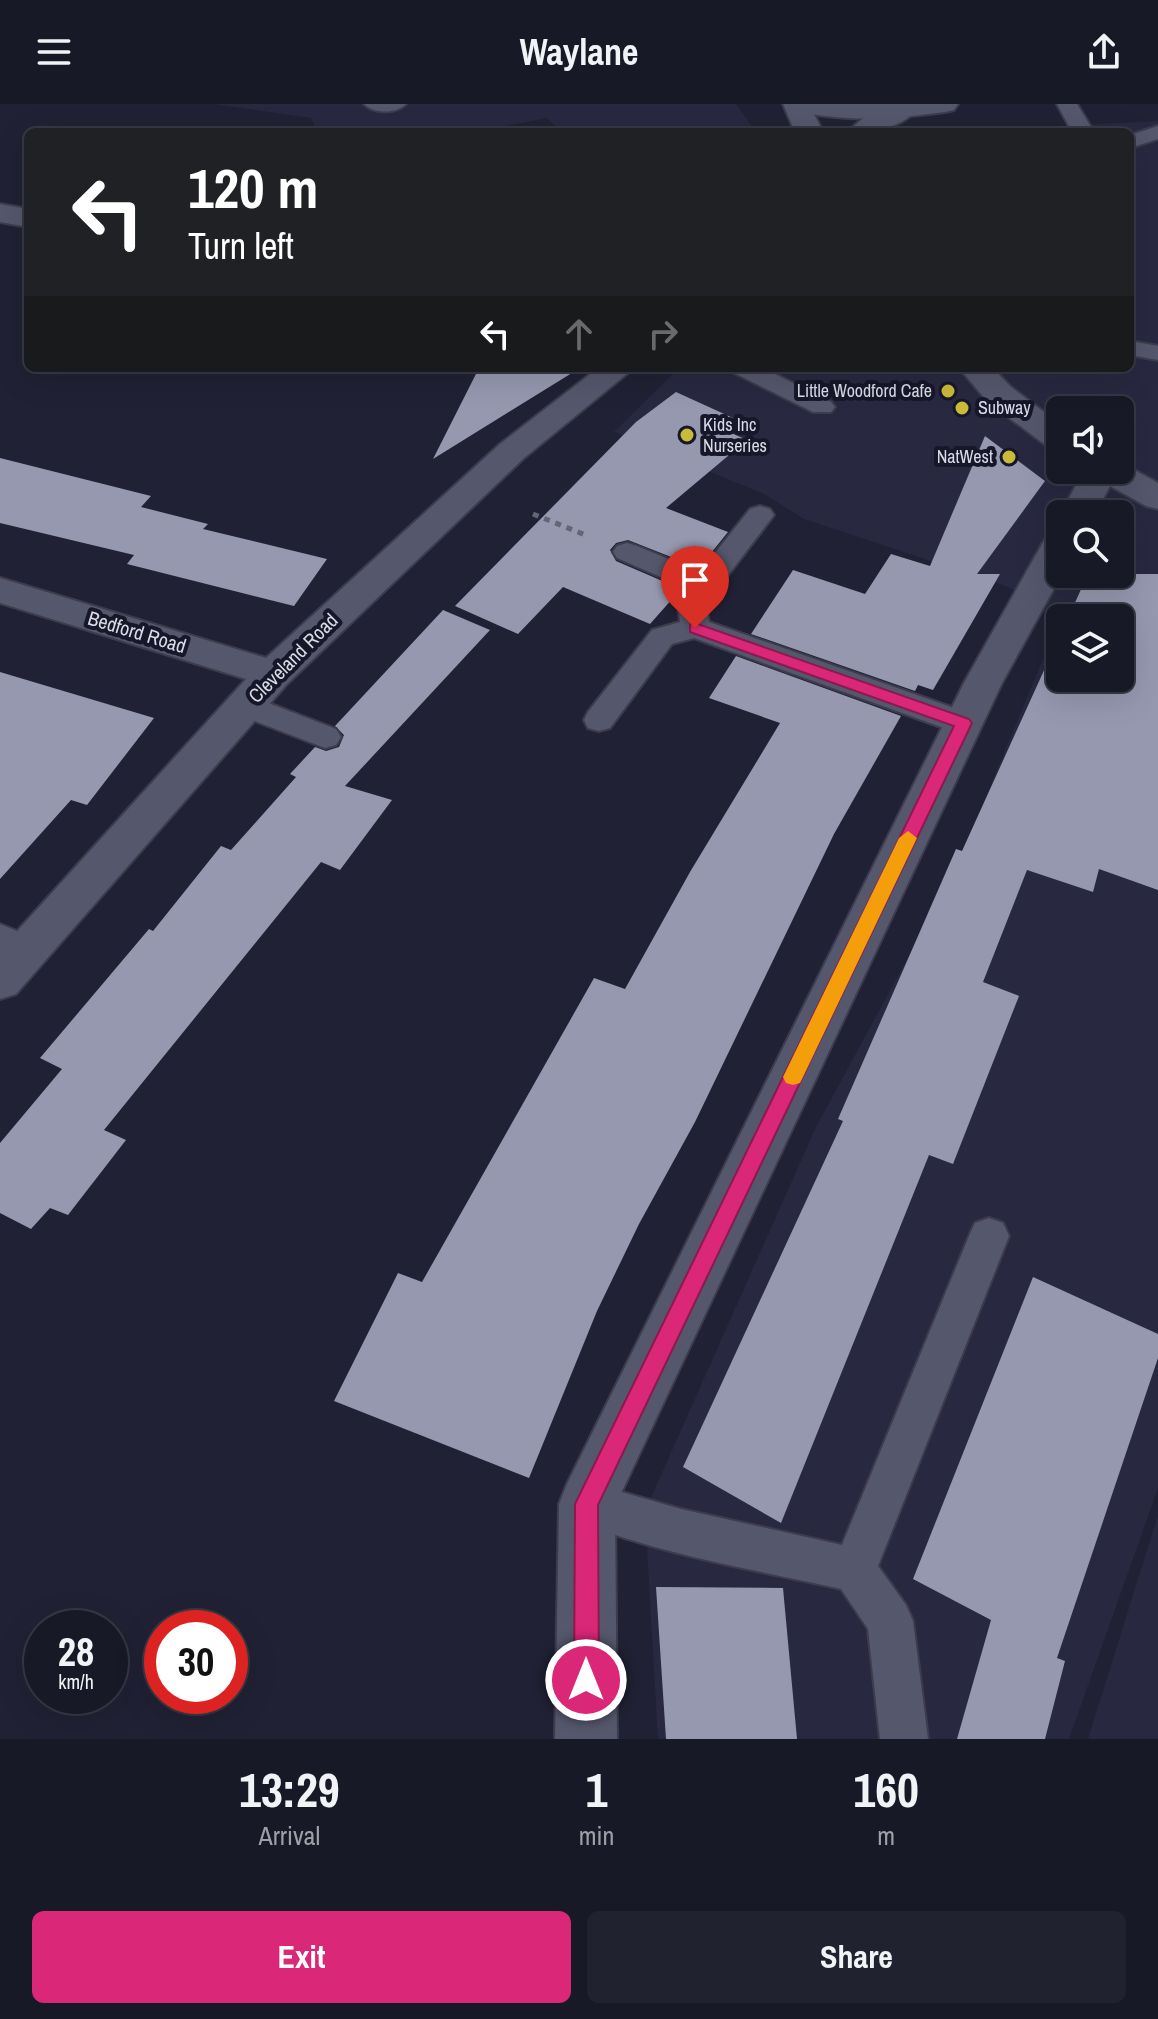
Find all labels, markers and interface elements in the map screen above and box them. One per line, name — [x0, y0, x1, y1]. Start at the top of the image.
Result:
text: Waylane — [520, 28, 638, 76]
icon: menu — [32, 30, 76, 74]
icon: share — [1082, 30, 1126, 74]
text: 120 m — [188, 150, 318, 225]
icon: left — [56, 160, 160, 264]
text: Turn left — [188, 222, 294, 270]
icon: left — [473, 312, 517, 356]
icon: ahead — [557, 312, 601, 356]
icon: right — [641, 312, 685, 356]
place label: Little Woodford Cafe — [797, 378, 932, 403]
marker: Little Woodford Cafe — [939, 382, 957, 400]
place label: Subway — [978, 395, 1031, 420]
map controls — [1046, 396, 1134, 692]
button: sound — [1046, 396, 1134, 484]
marker: Subway — [953, 399, 971, 417]
place label: Kids Inc Nurseries — [703, 412, 767, 458]
marker: Kids Inc Nurseries — [678, 426, 696, 444]
place label: NatWest — [937, 444, 993, 469]
marker: NatWest — [1000, 448, 1018, 466]
button: search — [1046, 500, 1134, 588]
pin — [661, 546, 729, 628]
icon: arrive — [673, 558, 717, 602]
street label: Bedford Road — [85, 604, 189, 659]
button: layers — [1046, 604, 1134, 692]
street label: Cleveland Road — [242, 607, 343, 708]
speed limit sign: 30 — [144, 1610, 248, 1714]
text: 28 — [58, 1625, 94, 1678]
position arrow — [544, 1638, 628, 1722]
text: km/h — [58, 1668, 94, 1695]
text: 13:29 — [239, 1757, 340, 1822]
text: 1 — [586, 1757, 607, 1822]
text: 160 — [853, 1757, 919, 1822]
text: Arrival — [259, 1818, 320, 1853]
text: min — [579, 1818, 614, 1853]
text: m — [877, 1818, 895, 1853]
button: Exit — [32, 1911, 571, 2003]
button: Share — [587, 1911, 1126, 2003]

